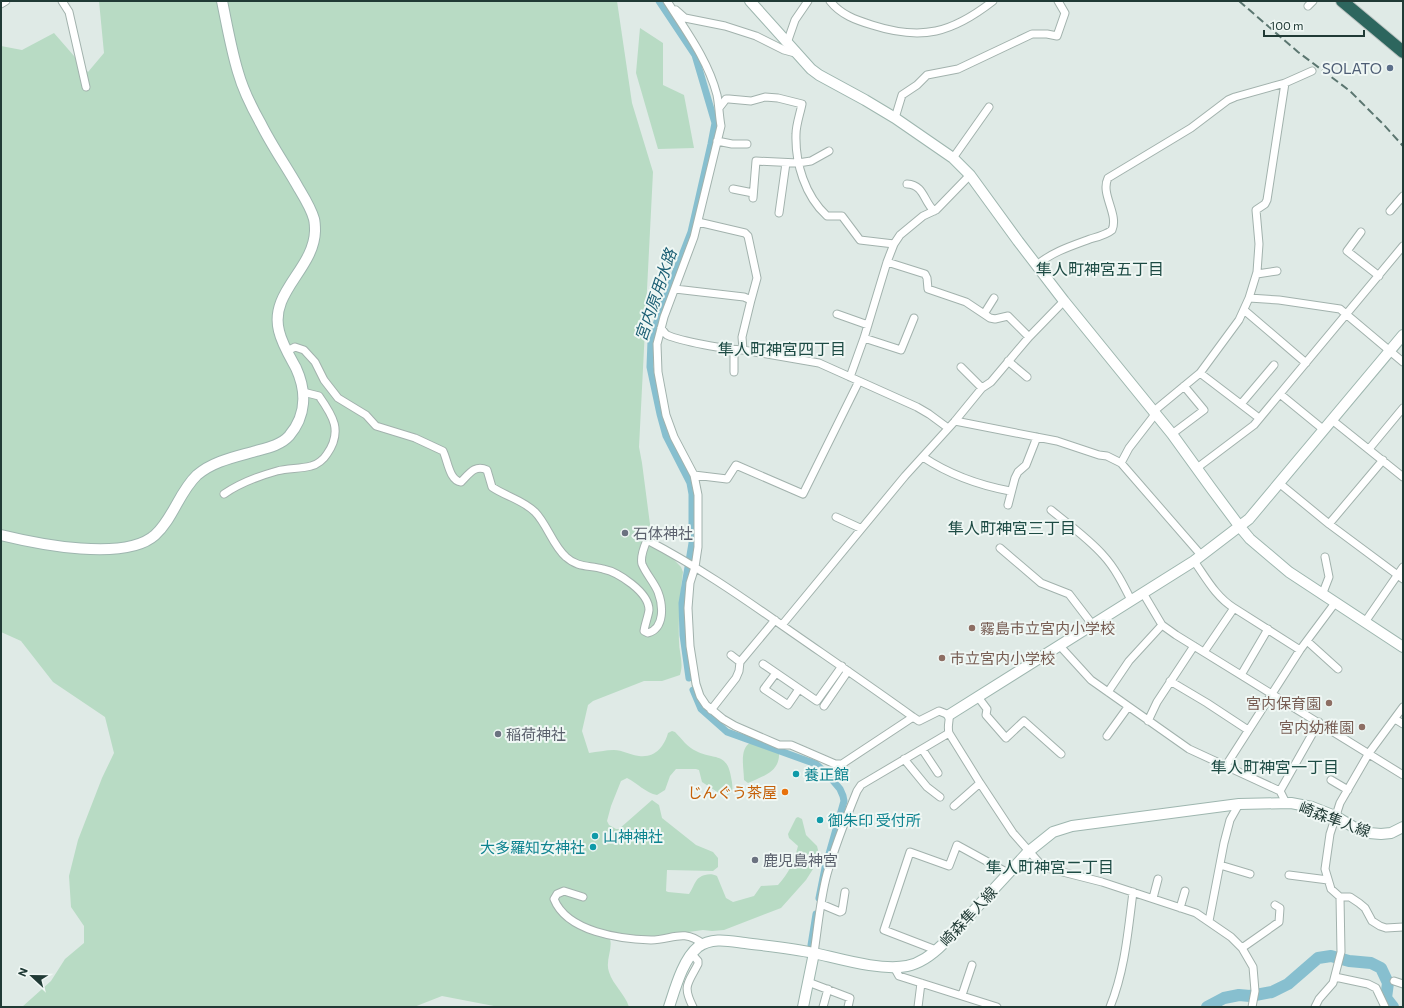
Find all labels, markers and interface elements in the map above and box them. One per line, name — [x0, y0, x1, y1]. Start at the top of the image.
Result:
scale bar — [1264, 12, 1364, 38]
text: 100 m — [1270, 18, 1304, 32]
place label: SOLATO — [1322, 59, 1382, 77]
marker: SOLATO — [1385, 63, 1395, 73]
water label: 宮内原用水路 — [630, 245, 680, 343]
district label: 隼人町神宮五丁目 — [1036, 259, 1164, 278]
district label: 隼人町神宮四丁目 — [718, 339, 846, 358]
district label: 隼人町神宮三丁目 — [948, 518, 1076, 537]
place label: 石体神社 — [633, 524, 693, 542]
marker: 石体神社 — [620, 528, 630, 538]
place label: 霧島市立宮内小学校 — [980, 619, 1115, 637]
marker: 霧島市立宮内小学校 — [967, 623, 977, 633]
place label: 市立宮内小学校 — [950, 649, 1055, 667]
marker: 市立宮内小学校 — [937, 653, 947, 663]
place label: 宮内保育園 — [1246, 694, 1321, 712]
marker: 宮内保育園 — [1324, 698, 1334, 708]
place label: 宮内幼稚園 — [1279, 718, 1354, 736]
marker: 宮内幼稚園 — [1357, 722, 1367, 732]
place label: 稲荷神社 — [506, 725, 566, 743]
marker: 稲荷神社 — [493, 729, 503, 739]
district label: 隼人町神宮一丁目 — [1211, 757, 1339, 776]
place label: 養正館 — [804, 765, 849, 783]
marker: 養正館 — [791, 769, 801, 779]
place label: じんぐう茶屋 — [687, 783, 777, 801]
marker: じんぐう茶屋 — [780, 787, 790, 797]
street label: 崎森隼人線 — [1297, 798, 1373, 840]
place label: 御朱印 受付所 — [828, 811, 921, 829]
marker: 御朱印 受付所 — [815, 815, 825, 825]
place label: 山神神社 — [603, 827, 663, 845]
marker: 山神神社 — [590, 831, 600, 841]
place label: 大多羅知女神社 — [480, 838, 585, 856]
marker: 大多羅知女神社 — [588, 842, 598, 852]
place label: 鹿児島神宮 — [763, 851, 838, 869]
marker: 鹿児島神宮 — [750, 855, 760, 865]
district label: 隼人町神宮二丁目 — [986, 857, 1114, 876]
street label: 崎森隼人線 — [936, 882, 1000, 950]
north arrow — [12, 956, 52, 996]
text: N — [15, 966, 30, 978]

